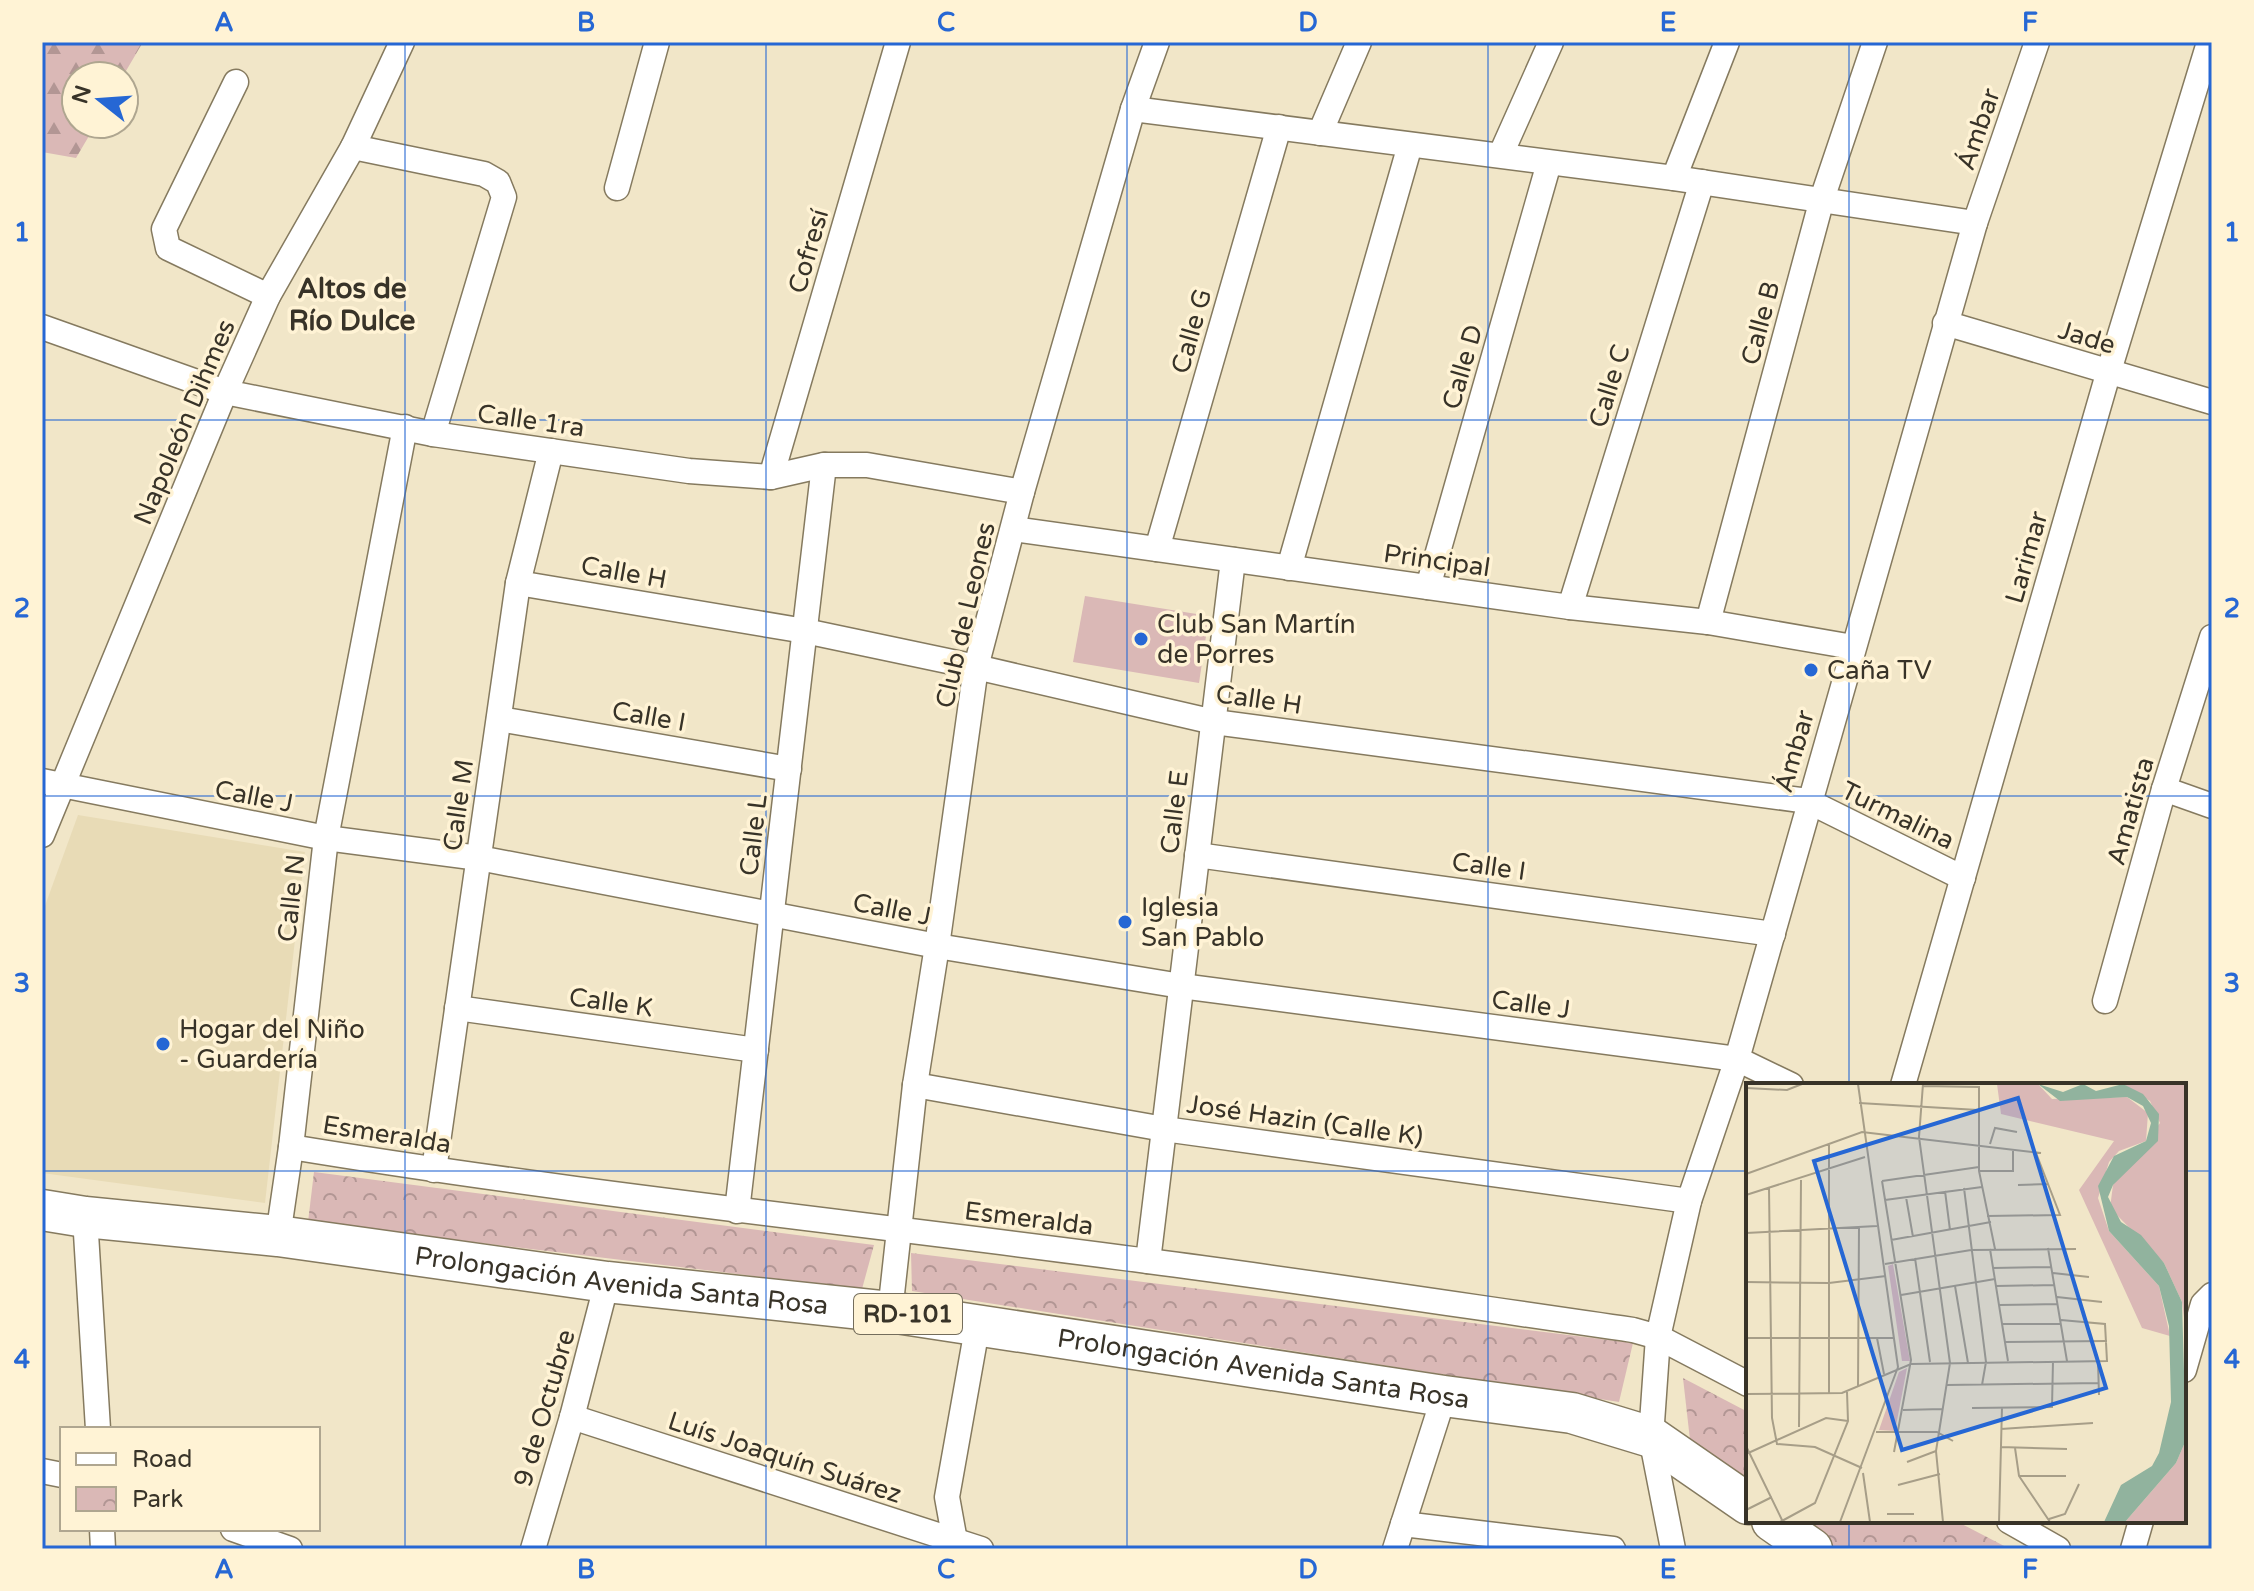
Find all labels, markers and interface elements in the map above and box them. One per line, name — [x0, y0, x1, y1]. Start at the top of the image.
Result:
text: A — [214, 7, 234, 38]
text: B — [577, 7, 595, 38]
text: C — [937, 7, 955, 38]
text: D — [1298, 7, 1318, 38]
text: E — [1660, 7, 1676, 38]
text: F — [2022, 7, 2038, 38]
north arrow — [60, 60, 140, 140]
text: N — [67, 82, 97, 107]
street label: Ámbar — [1950, 84, 2007, 174]
street label: Cofresí — [782, 205, 835, 297]
text: 1 — [14, 217, 30, 248]
text: 1 — [2224, 217, 2240, 248]
district label: Altos de Río Dulce — [289, 272, 416, 338]
street label: Calle B — [1734, 278, 1786, 368]
street label: Calle G — [1165, 285, 1218, 377]
street label: Jade — [2055, 314, 2119, 361]
street label: Napoleón Dihmes — [127, 315, 242, 529]
street label: Calle D — [1436, 321, 1489, 413]
street label: Calle C — [1582, 341, 1637, 431]
street label: Calle 1ra — [475, 398, 587, 443]
street label: Larimar — [1999, 507, 2054, 607]
street label: Club de Leones — [929, 519, 1002, 711]
street label: Principal — [1382, 538, 1492, 583]
street label: Calle H — [579, 550, 669, 595]
text: 2 — [14, 593, 30, 624]
text: 2 — [2224, 593, 2240, 624]
place label: Club San Martín de Porres — [1157, 609, 1356, 670]
marker: Club San Martín de Porres — [1132, 630, 1150, 648]
place label: Caña TV — [1827, 655, 1932, 686]
marker: Caña TV — [1802, 661, 1820, 679]
street label: Calle H — [1214, 678, 1304, 721]
street label: Calle I — [610, 695, 688, 738]
street label: Ámbar — [1768, 706, 1821, 796]
street label: Amatista — [2100, 754, 2161, 869]
street label: Calle M — [437, 757, 480, 853]
street label: Calle E — [1154, 769, 1195, 855]
street label: Calle J — [212, 774, 296, 819]
street label: Turmalina — [1836, 775, 1959, 856]
street label: Calle L — [733, 792, 774, 878]
street label: Calle I — [1450, 846, 1528, 887]
street label: Calle N — [271, 853, 312, 943]
street label: Calle J — [850, 887, 934, 932]
place label: Iglesia San Pablo — [1141, 892, 1264, 953]
marker: Iglesia San Pablo — [1116, 913, 1134, 931]
text: 3 — [14, 968, 30, 999]
text: 3 — [2224, 968, 2240, 999]
street label: Calle K — [567, 981, 655, 1024]
street label: Calle J — [1490, 984, 1572, 1025]
place label: Hogar del Niño - Guardería — [179, 1014, 365, 1075]
marker: Hogar del Niño - Guardería — [154, 1035, 172, 1053]
inset map — [1746, 1083, 2186, 1523]
street label: José Hazin (Calle K) — [1185, 1089, 1425, 1152]
street label: Esmeralda — [321, 1109, 453, 1160]
street label: Esmeralda — [963, 1195, 1095, 1242]
street label: Prolongación Avenida Santa Rosa — [413, 1240, 830, 1321]
road number: RD-101 — [854, 1294, 962, 1334]
street label: Prolongación Avenida Santa Rosa — [1055, 1323, 1471, 1415]
street label: 9 de Octubre — [507, 1326, 582, 1490]
text: 4 — [14, 1344, 30, 1375]
text: 4 — [2224, 1344, 2240, 1375]
street label: Luís Joaquín Suárez — [664, 1405, 906, 1510]
legend — [60, 1427, 320, 1531]
text: Road — [132, 1445, 192, 1474]
text: Park — [132, 1485, 183, 1514]
text: A — [214, 1554, 234, 1585]
text: B — [577, 1554, 595, 1585]
text: C — [937, 1554, 955, 1585]
text: D — [1298, 1554, 1318, 1585]
text: E — [1660, 1554, 1676, 1585]
text: F — [2022, 1554, 2038, 1585]

